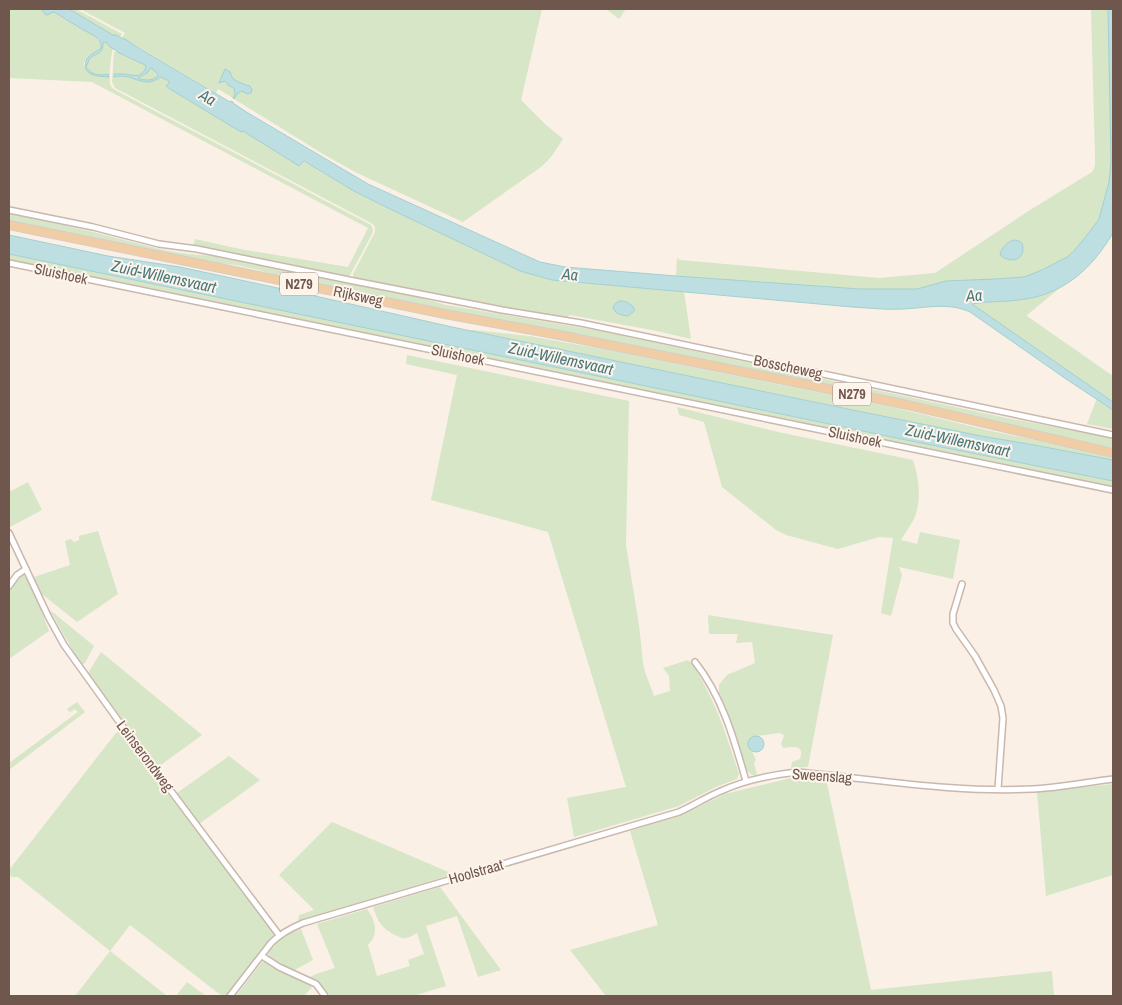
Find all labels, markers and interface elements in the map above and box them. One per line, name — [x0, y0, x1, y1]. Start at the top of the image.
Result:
water label: Aa — [195, 83, 221, 111]
water label: Zuid-Willemsvaart — [109, 254, 219, 298]
street label: Sluishoek — [33, 258, 91, 290]
water label: Aa — [560, 262, 579, 286]
road number: N279 — [280, 272, 318, 296]
street label: Rijksweg — [332, 280, 385, 311]
water label: Aa — [964, 283, 983, 307]
water label: Zuid-Willemsvaart — [506, 336, 616, 380]
street label: Sluishoek — [430, 339, 488, 371]
street label: Bosscheweg — [752, 349, 825, 384]
road number: N279 — [833, 382, 871, 406]
water label: Zuid-Willemsvaart — [903, 418, 1013, 462]
street label: Sluishoek — [827, 421, 885, 453]
street label: Leinserondweg — [112, 716, 179, 796]
street label: Sweenslag — [791, 763, 853, 788]
street label: Hoolstraat — [446, 854, 506, 889]

